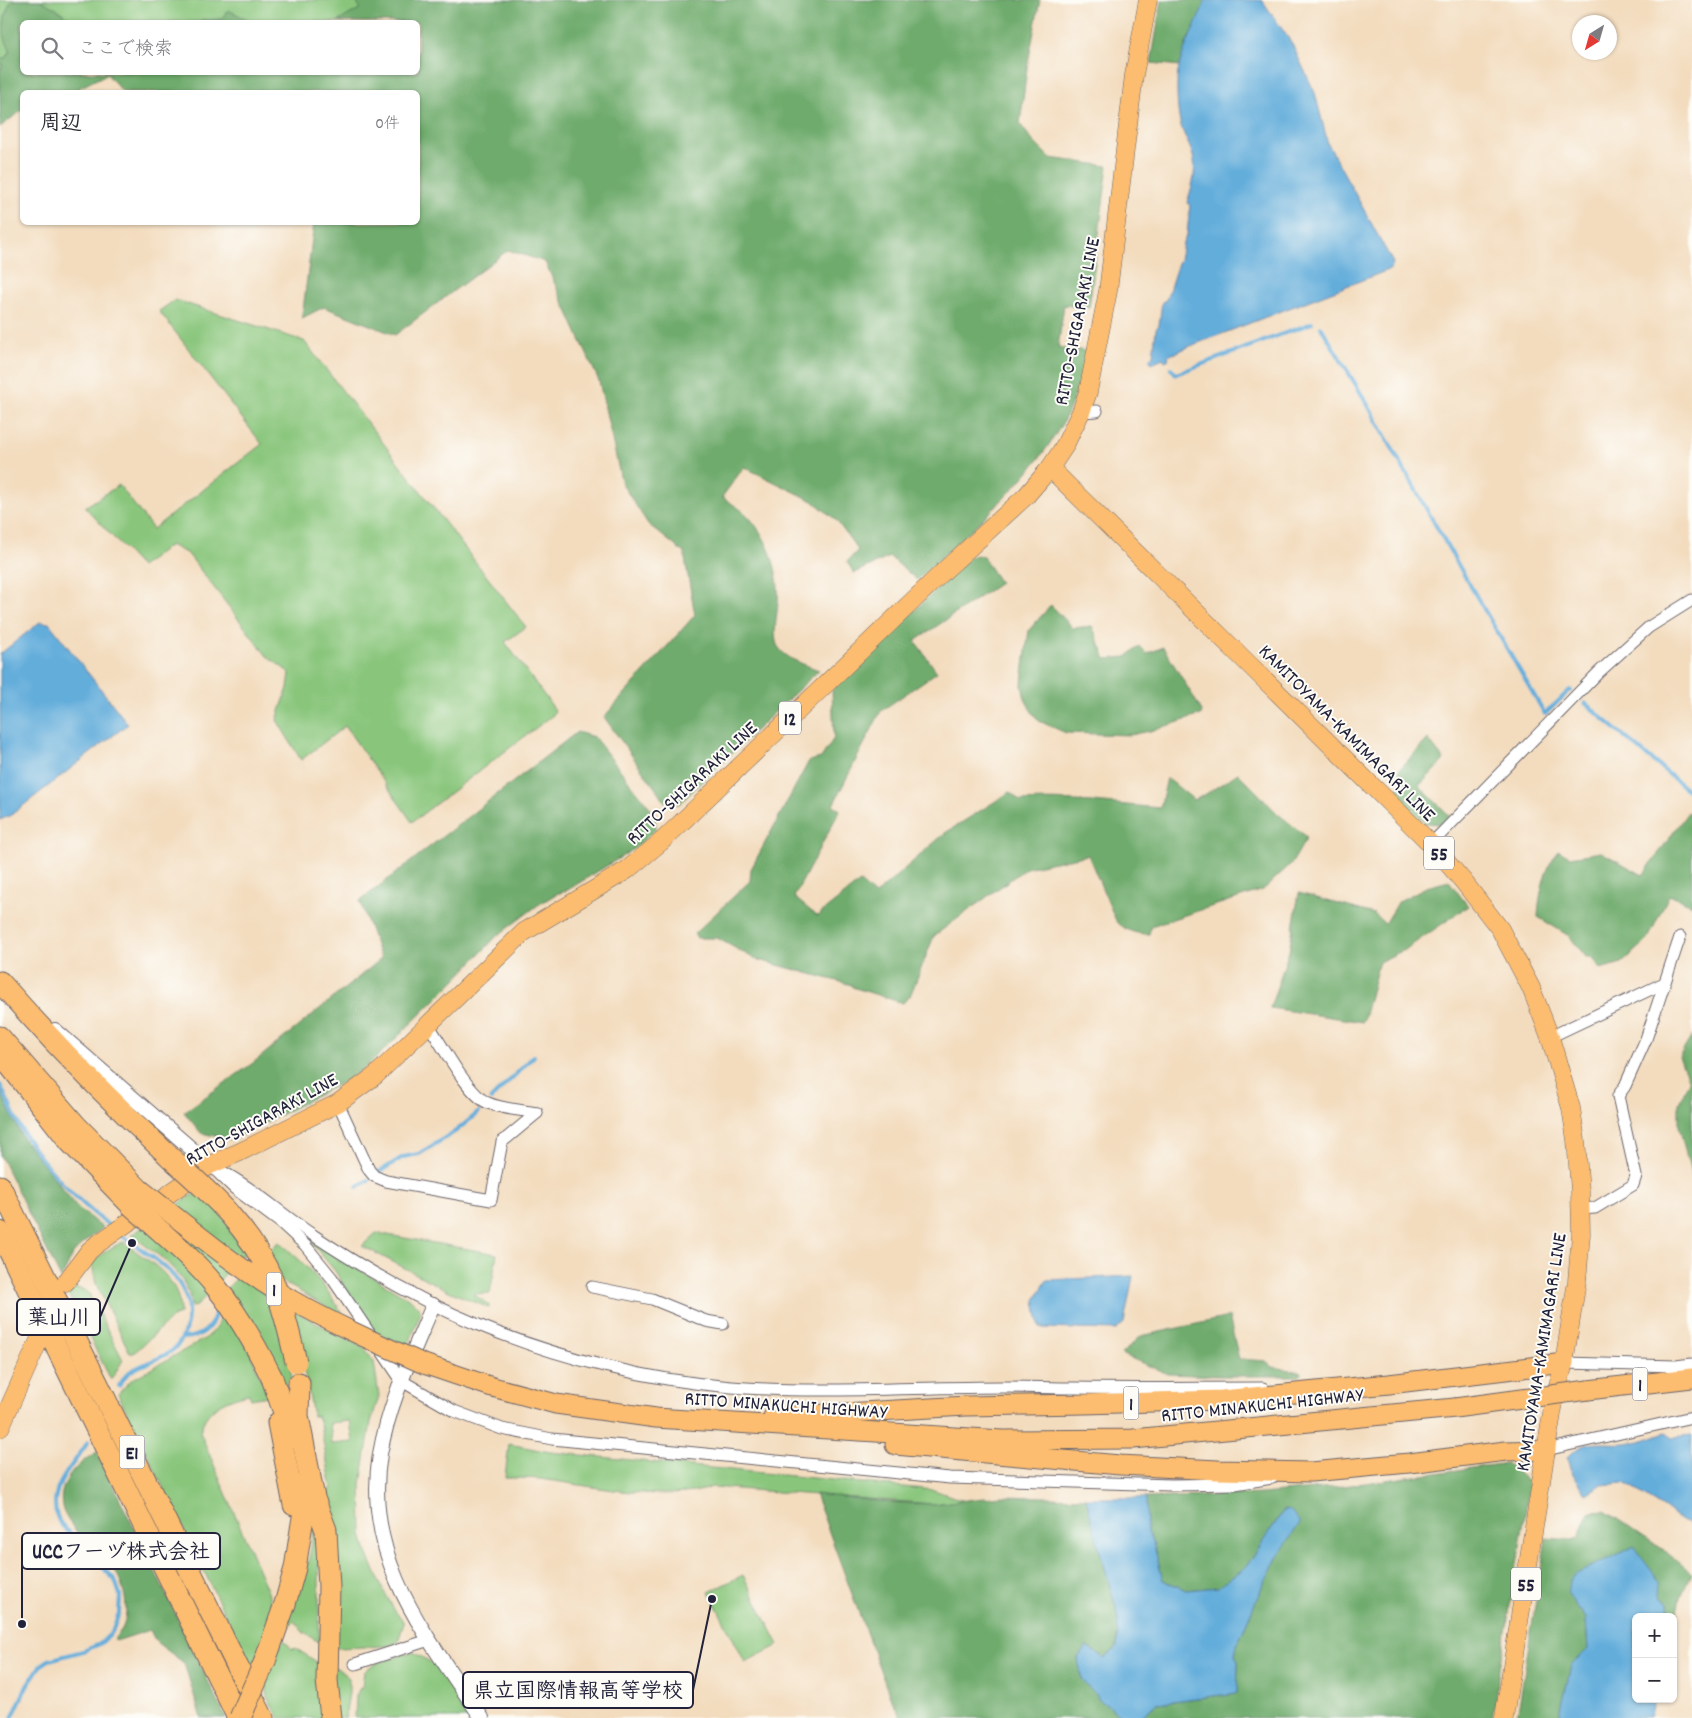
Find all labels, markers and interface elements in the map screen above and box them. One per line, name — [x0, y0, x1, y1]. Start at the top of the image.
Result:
north arrow — [1572, 15, 1617, 60]
search box — [20, 20, 420, 75]
icon: search — [38, 34, 66, 62]
text: ここで検索 — [78, 37, 173, 64]
text: 周辺 — [40, 110, 82, 140]
text: 0件 — [375, 113, 400, 136]
street label: RITTO-SHIGARAKI LINE — [1049, 235, 1109, 408]
street label: KAMITOYAMA-KAMIMAGARI LINE — [1251, 639, 1441, 829]
road number: 12 — [779, 701, 801, 734]
street label: RITTO-SHIGARAKI LINE — [621, 716, 765, 853]
road number: 55 — [1424, 836, 1454, 870]
street label: RITTO-SHIGARAKI LINE — [181, 1067, 344, 1174]
street label: KAMITOYAMA-KAMIMAGARI LINE — [1510, 1231, 1576, 1474]
road number: 1 — [266, 1272, 282, 1306]
callout: 葉山川 — [17, 1299, 100, 1335]
text: 葉山川 — [28, 1305, 91, 1335]
road number: 1 — [1632, 1368, 1648, 1400]
street label: RITTO MINAKUCHI HIGHWAY — [1160, 1382, 1365, 1432]
street label: RITTO MINAKUCHI HIGHWAY — [684, 1386, 889, 1428]
road number: 1 — [1124, 1386, 1138, 1420]
road number: E1 — [120, 1435, 144, 1468]
callout: UCCフーヅ株式会社 — [22, 1533, 220, 1569]
text: UCCフーヅ株式会社 — [32, 1539, 210, 1569]
road number: 55 — [1511, 1568, 1541, 1600]
map controls — [1632, 1613, 1677, 1703]
button: + — [1632, 1613, 1677, 1658]
button: − — [1632, 1658, 1677, 1703]
callout: 県立国際情報高等学校 — [463, 1672, 693, 1708]
text: 県立国際情報高等学校 — [473, 1678, 683, 1708]

